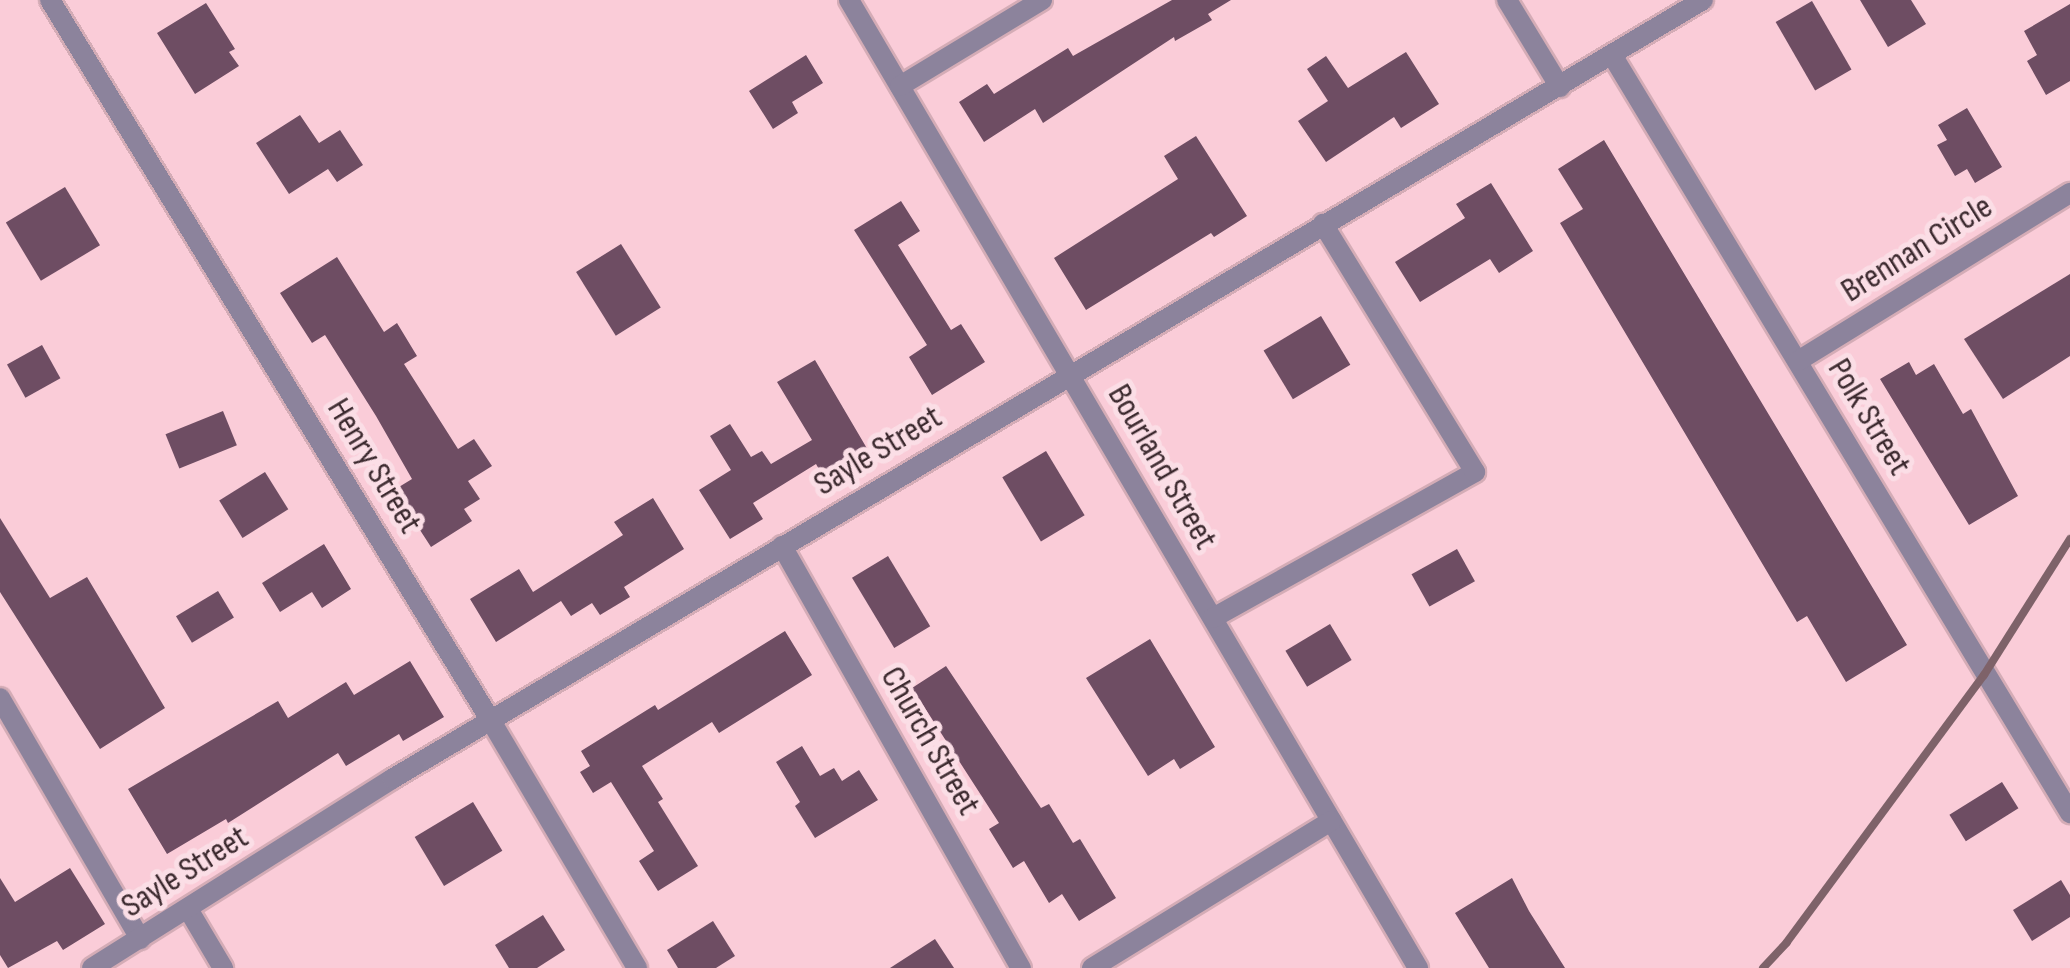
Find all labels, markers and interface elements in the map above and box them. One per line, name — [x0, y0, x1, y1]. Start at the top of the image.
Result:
street label: Brennan Circle — [1834, 186, 2000, 312]
street label: Polk Street — [1818, 351, 1920, 483]
street label: Bourland Street — [1098, 377, 1226, 557]
street label: Henry Street — [317, 391, 431, 541]
street label: Sayle Street — [806, 397, 950, 505]
street label: Church Street — [871, 659, 989, 823]
street label: Sayle Street — [114, 817, 256, 927]

